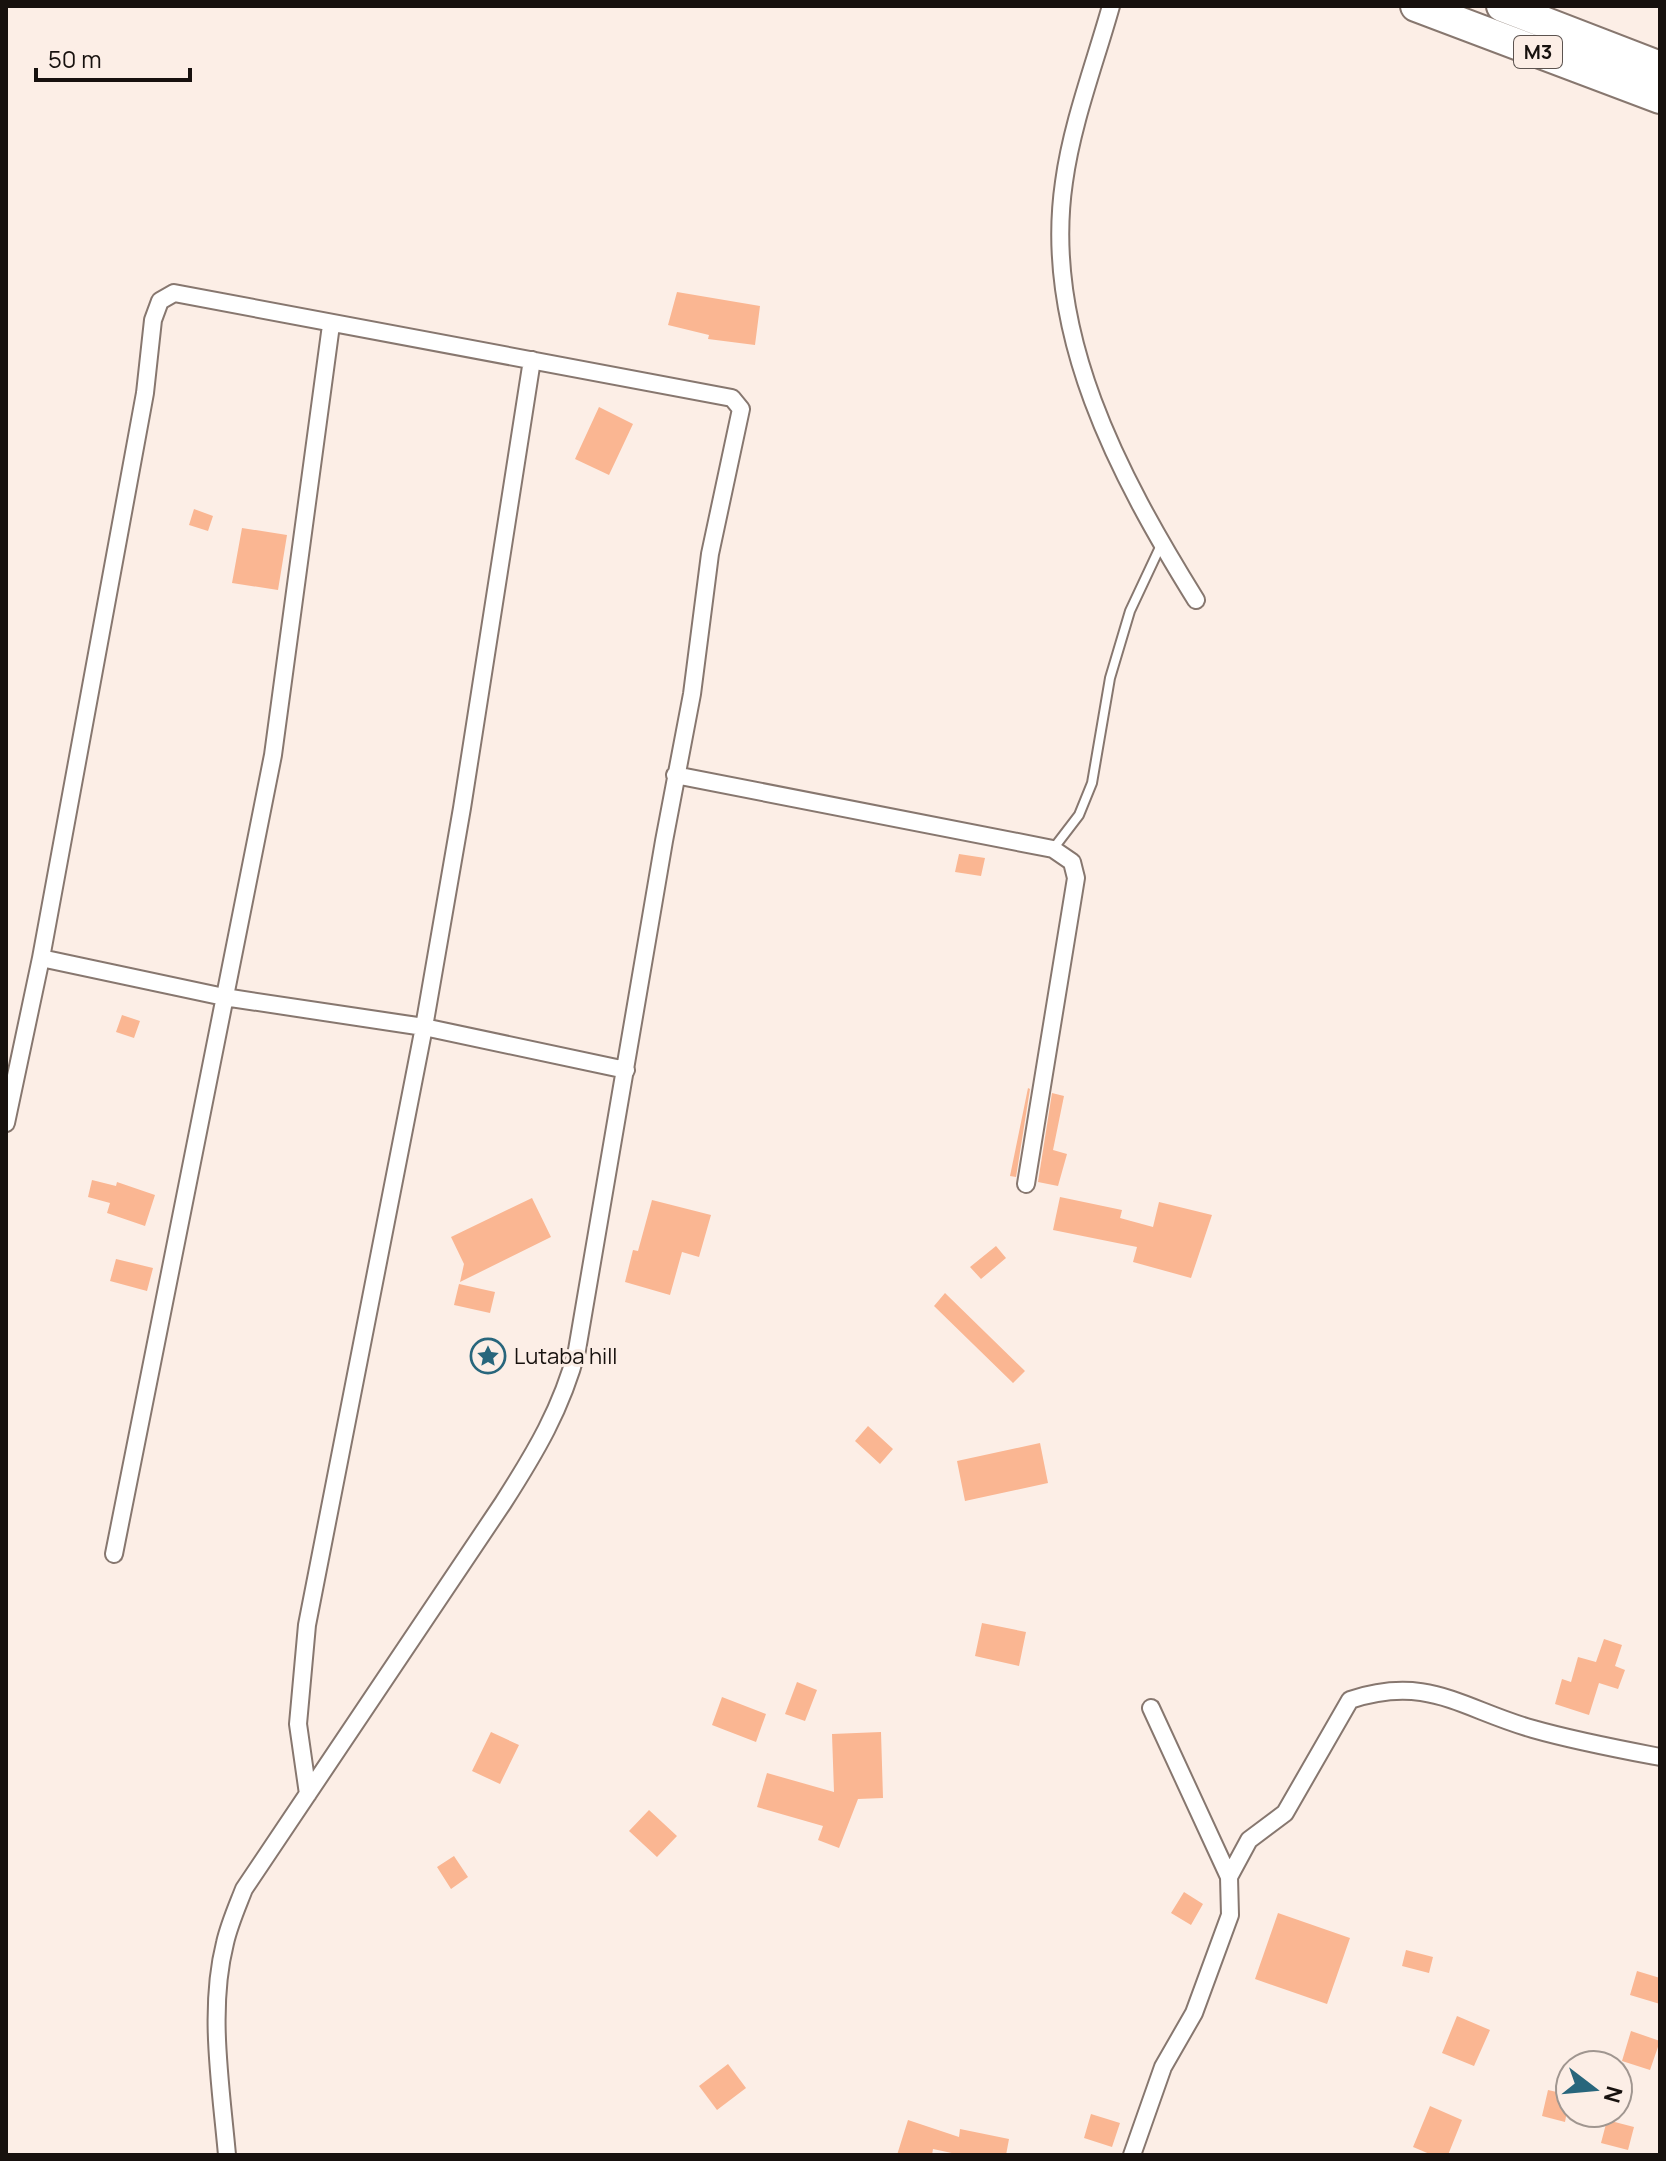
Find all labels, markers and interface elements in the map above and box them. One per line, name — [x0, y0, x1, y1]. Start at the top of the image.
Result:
scale bar — [36, 32, 190, 82]
road number: M3 — [1514, 36, 1562, 68]
text: 50 m — [48, 42, 102, 75]
place icon: Lutaba hill — [469, 1337, 507, 1375]
place label: Lutaba hill — [514, 1341, 617, 1371]
north arrow — [1554, 2049, 1634, 2129]
text: N — [1597, 2083, 1630, 2106]

